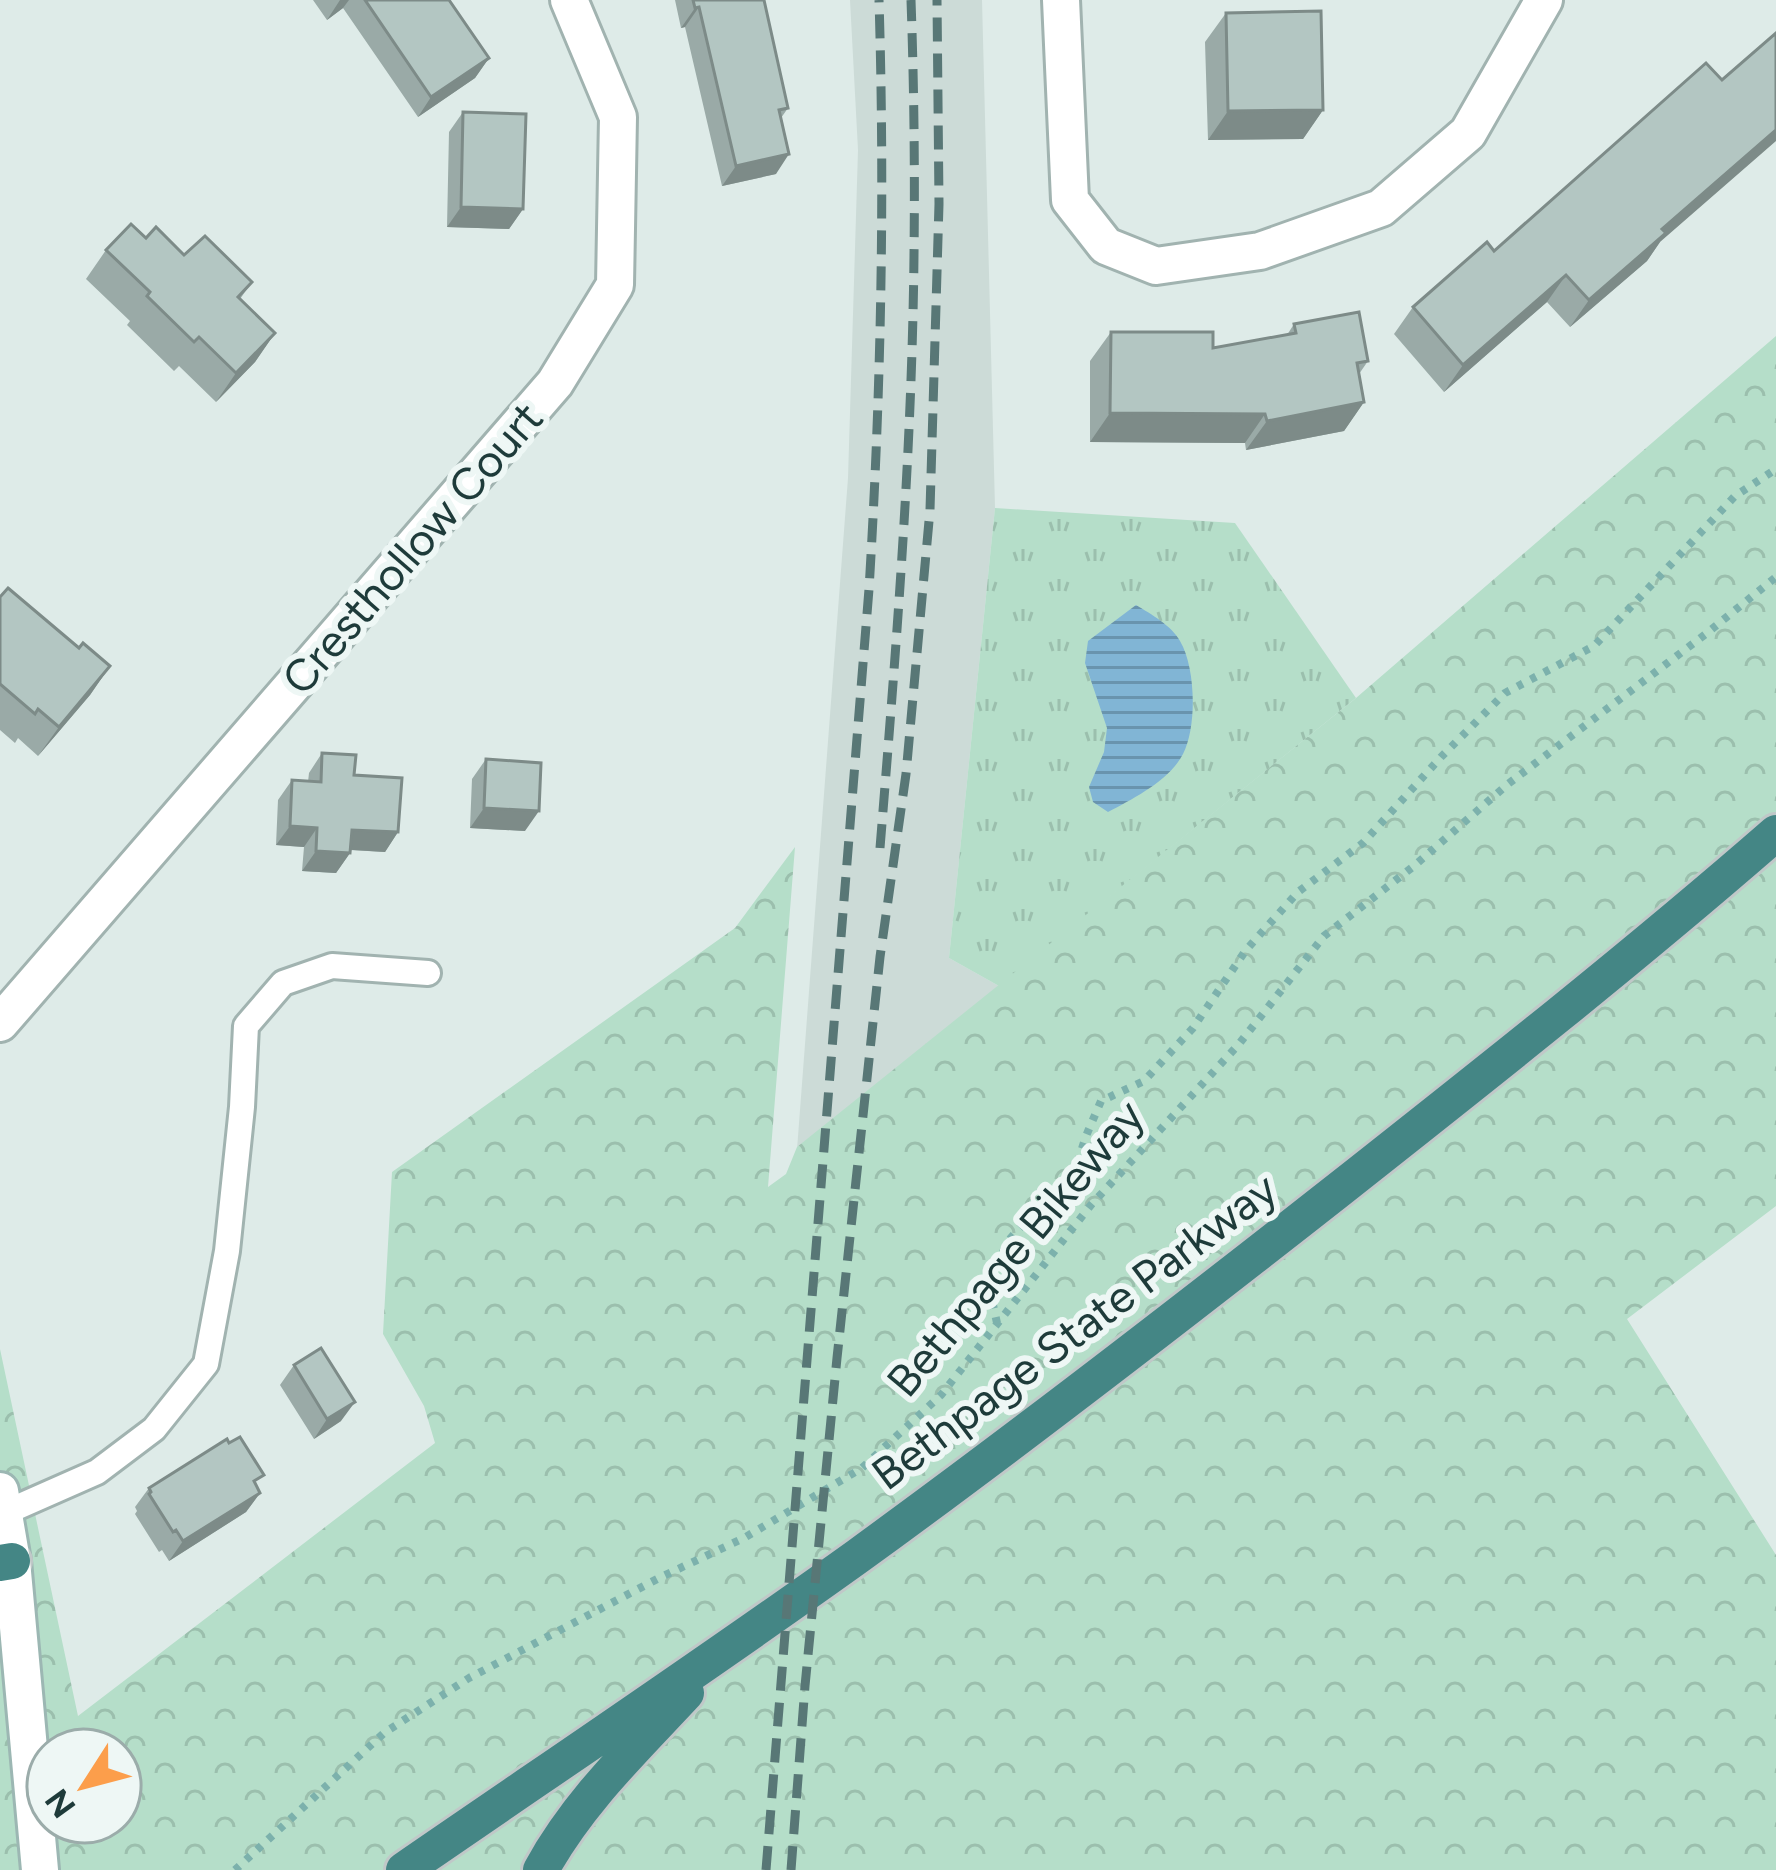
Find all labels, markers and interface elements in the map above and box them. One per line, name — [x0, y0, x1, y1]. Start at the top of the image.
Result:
street label: Cresthollow Court — [271, 391, 553, 705]
street label: Bethpage Bikeway — [875, 1089, 1155, 1407]
street label: Bethpage State Parkway — [861, 1161, 1287, 1501]
north arrow — [24, 1726, 144, 1846]
text: N — [37, 1782, 83, 1825]

